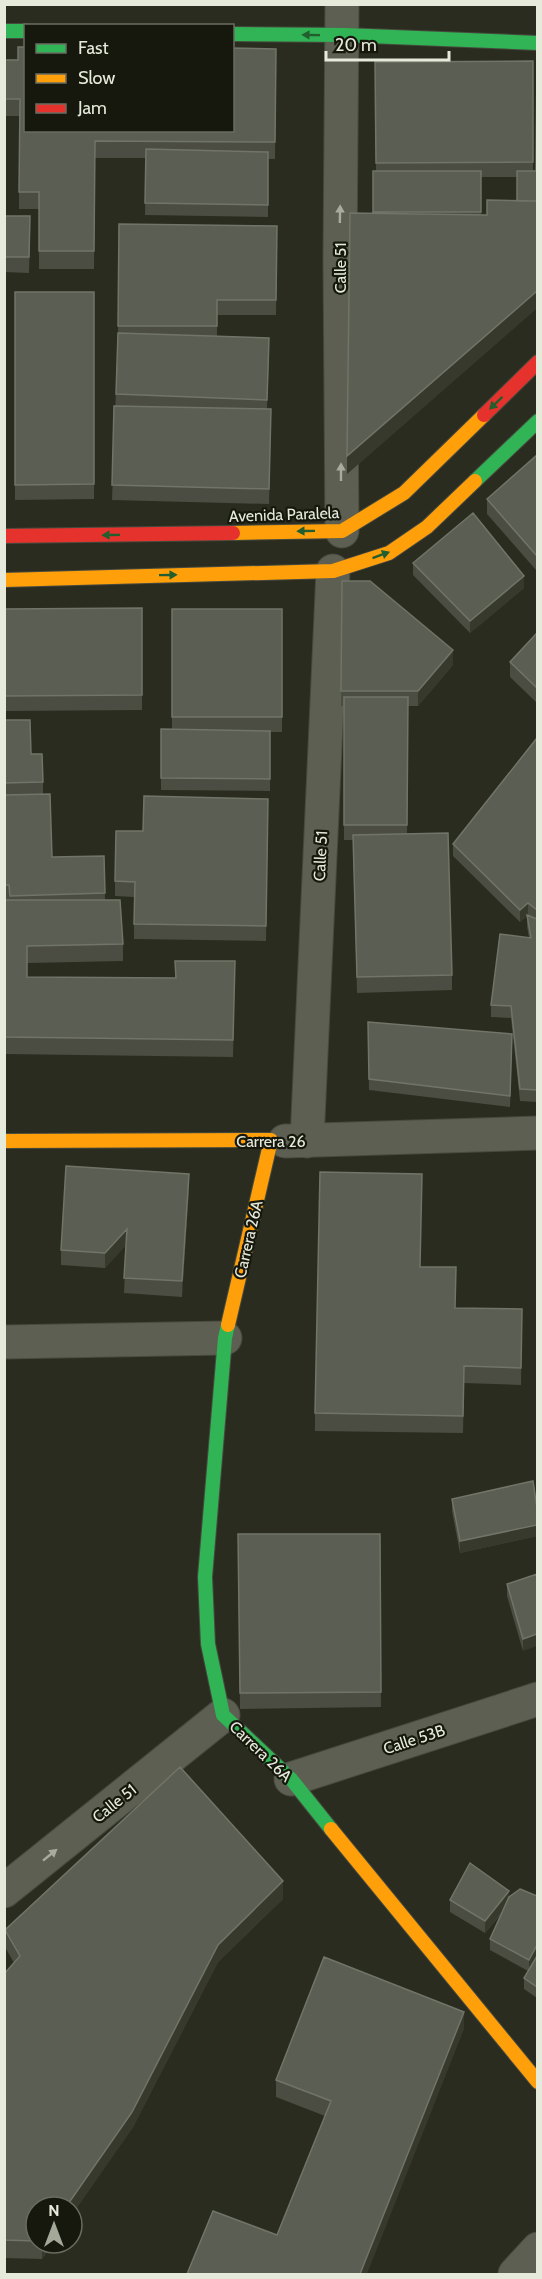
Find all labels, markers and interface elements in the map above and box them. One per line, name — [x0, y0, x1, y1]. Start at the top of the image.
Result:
legend — [24, 24, 234, 132]
scale bar — [326, 24, 449, 62]
one-way arrow — [302, 30, 321, 39]
text: 20 m — [335, 34, 377, 56]
text: Fast — [78, 37, 109, 59]
text: Slow — [78, 67, 115, 89]
text: Jam — [77, 97, 107, 119]
one-way arrow — [336, 205, 345, 224]
street label: Calle 51 — [331, 243, 350, 293]
one-way arrow — [488, 396, 503, 410]
one-way arrow — [336, 463, 346, 482]
street label: Avenida Paralela — [229, 503, 340, 526]
one-way arrow — [297, 527, 316, 536]
one-way arrow — [102, 530, 121, 540]
one-way arrow — [372, 550, 390, 560]
one-way arrow — [158, 571, 177, 580]
street label: Calle 51 — [310, 830, 331, 882]
street label: Carrera 26 — [236, 1132, 306, 1151]
street label: Carrera 26A — [230, 1198, 267, 1280]
street label: Carrera 26A — [226, 1717, 296, 1786]
street label: Calle 53B — [381, 1720, 448, 1758]
street label: Calle 51 — [89, 1780, 140, 1827]
one-way arrow — [42, 1848, 58, 1861]
north arrow — [24, 2195, 84, 2255]
text: N — [48, 2201, 60, 2220]

